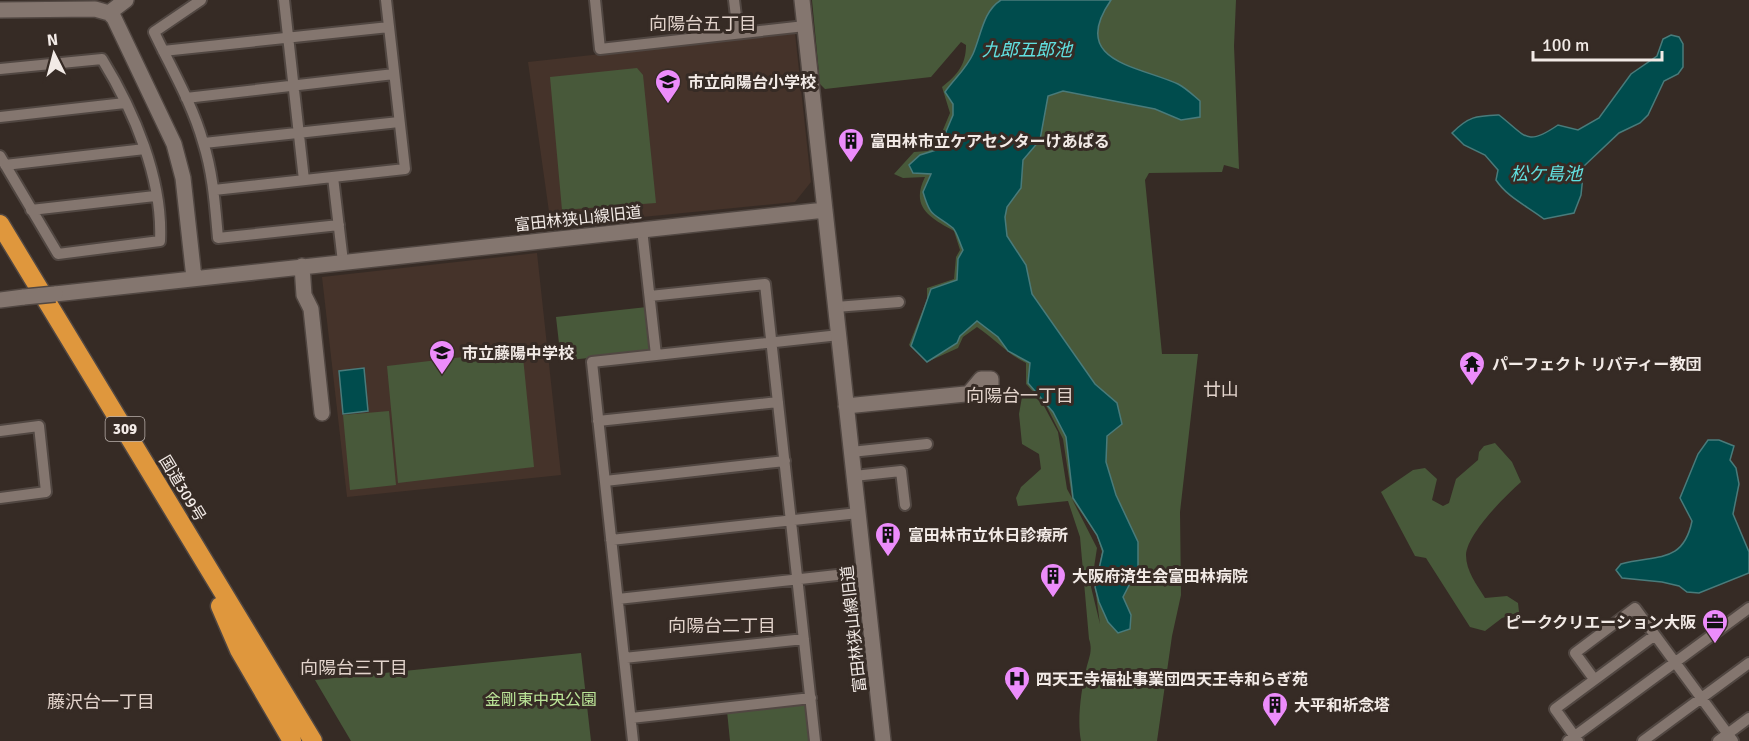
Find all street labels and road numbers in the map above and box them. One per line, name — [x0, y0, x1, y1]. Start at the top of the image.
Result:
street label: 富田林狭山線旧道 — [513, 202, 643, 236]
road number: 309 — [106, 417, 144, 441]
street label: 国道309号 — [155, 452, 210, 525]
street label: 富田林狭山線旧道 — [837, 564, 871, 694]

